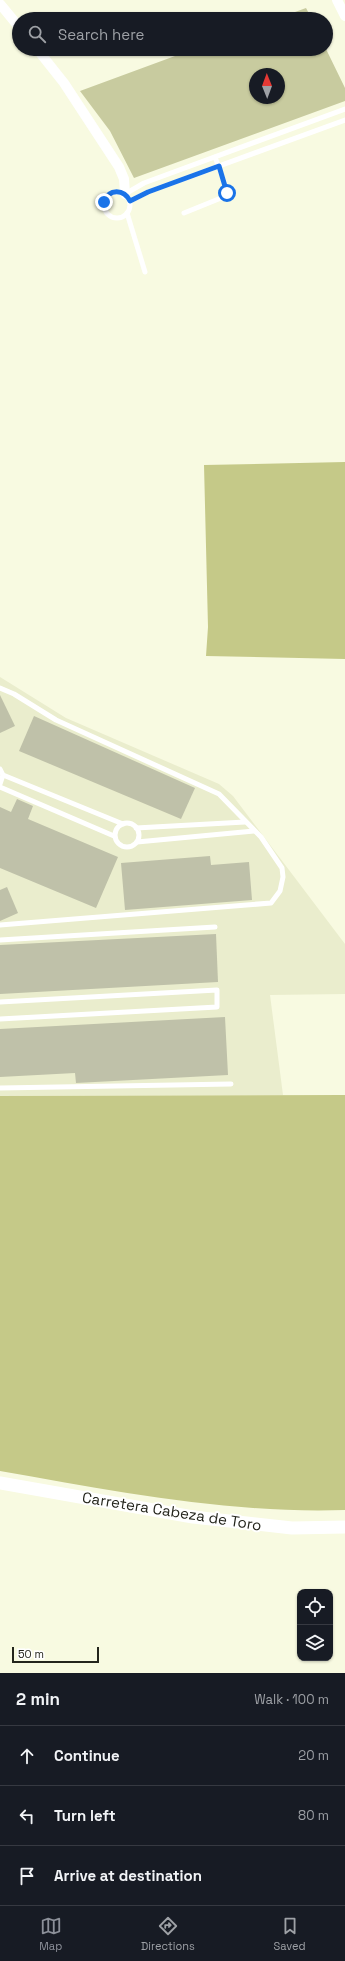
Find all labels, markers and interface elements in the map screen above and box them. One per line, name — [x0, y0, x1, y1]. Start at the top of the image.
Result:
search box — [12, 12, 333, 56]
icon: search — [26, 23, 48, 45]
text: Search here — [58, 25, 144, 44]
north arrow — [249, 68, 285, 104]
route start — [218, 184, 236, 202]
route end — [95, 193, 113, 211]
street label: Carretera Cabeza de Toro — [81, 1487, 263, 1535]
map controls — [297, 1589, 333, 1661]
button: locate — [297, 1589, 333, 1625]
button: layers — [297, 1625, 333, 1661]
scale bar — [12, 1645, 99, 1664]
text: 50 m — [18, 1647, 44, 1661]
text: 2 min — [16, 1688, 60, 1710]
text: Walk · 100 m — [254, 1691, 329, 1708]
icon: ahead — [16, 1745, 38, 1767]
text: Continue — [54, 1746, 120, 1765]
text: 20 m — [298, 1747, 329, 1764]
icon: left — [16, 1805, 38, 1827]
text: Turn left — [54, 1806, 116, 1825]
text: 80 m — [298, 1807, 329, 1824]
icon: arrive — [16, 1865, 38, 1887]
text: Arrive at destination — [54, 1866, 202, 1885]
tab: Map — [39, 1915, 62, 1953]
tab: Directions — [141, 1915, 195, 1953]
tab: Saved — [274, 1915, 306, 1953]

